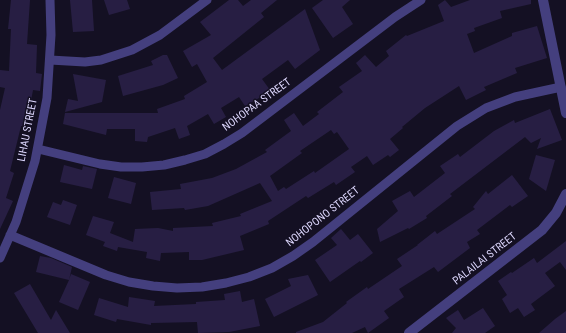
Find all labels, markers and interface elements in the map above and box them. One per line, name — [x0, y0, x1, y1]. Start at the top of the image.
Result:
street label: NOHOPAA STREET — [220, 76, 294, 134]
street label: LIHAU STREET — [15, 97, 41, 163]
street label: NOHOPONO STREET — [284, 184, 362, 250]
street label: PALAILAI STREET — [451, 230, 519, 288]

